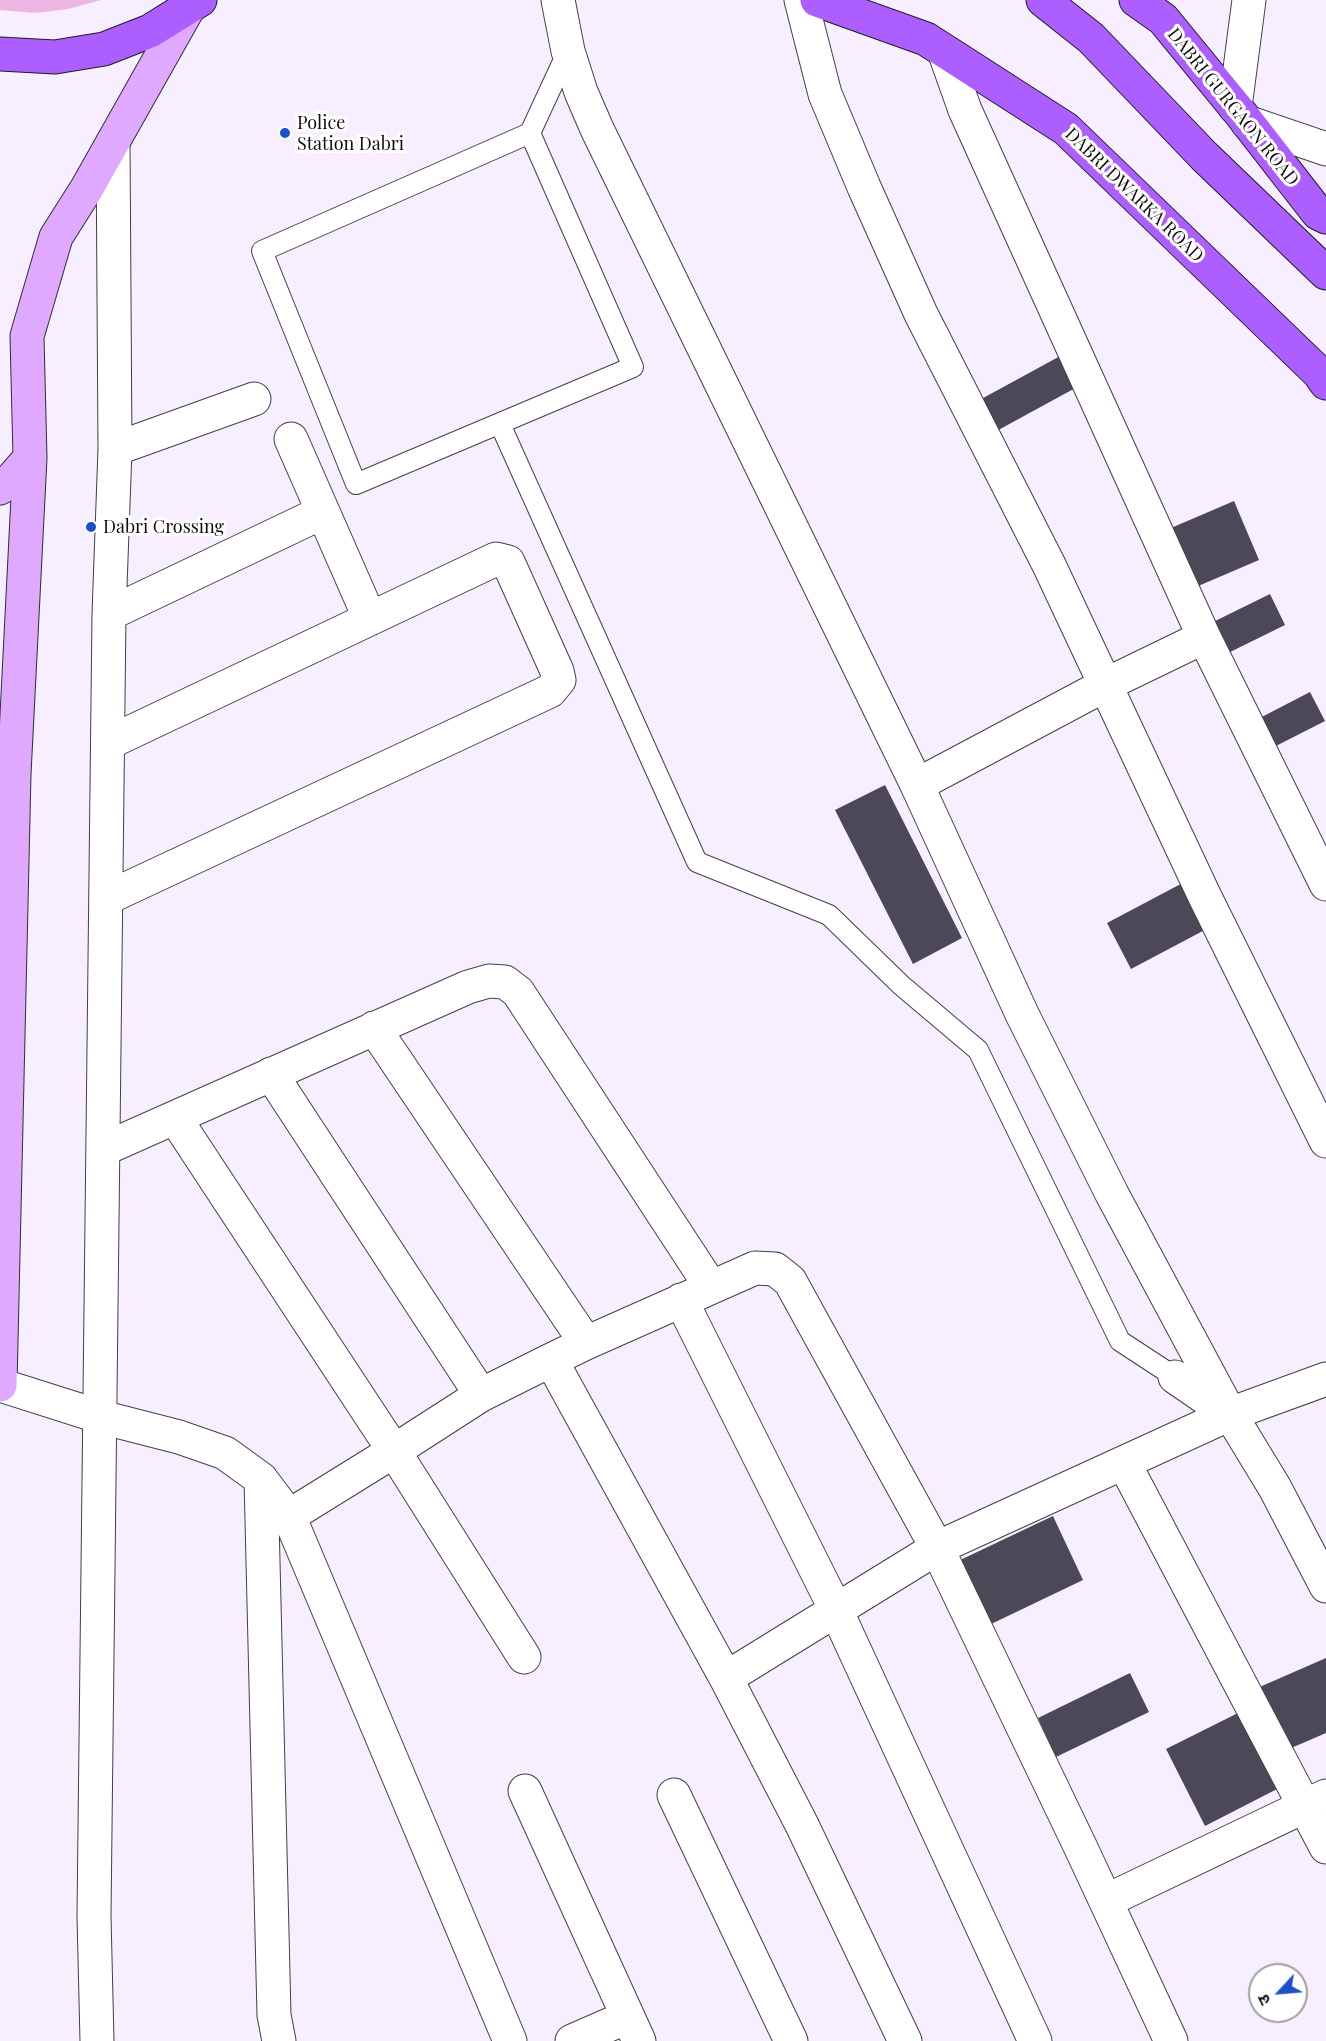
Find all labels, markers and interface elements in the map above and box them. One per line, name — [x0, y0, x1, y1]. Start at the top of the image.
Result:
street label: DABRI GURGAON ROAD — [1163, 24, 1303, 190]
place label: Police Station Dabri — [297, 112, 404, 154]
street label: DABRI DWARKA ROAD — [1060, 123, 1208, 267]
marker: Police Station Dabri — [278, 126, 292, 140]
place label: Dabri Crossing — [103, 516, 224, 538]
marker: Dabri Crossing — [84, 520, 98, 534]
north arrow — [1248, 1963, 1308, 2023]
text: उ — [1252, 1991, 1275, 2009]

